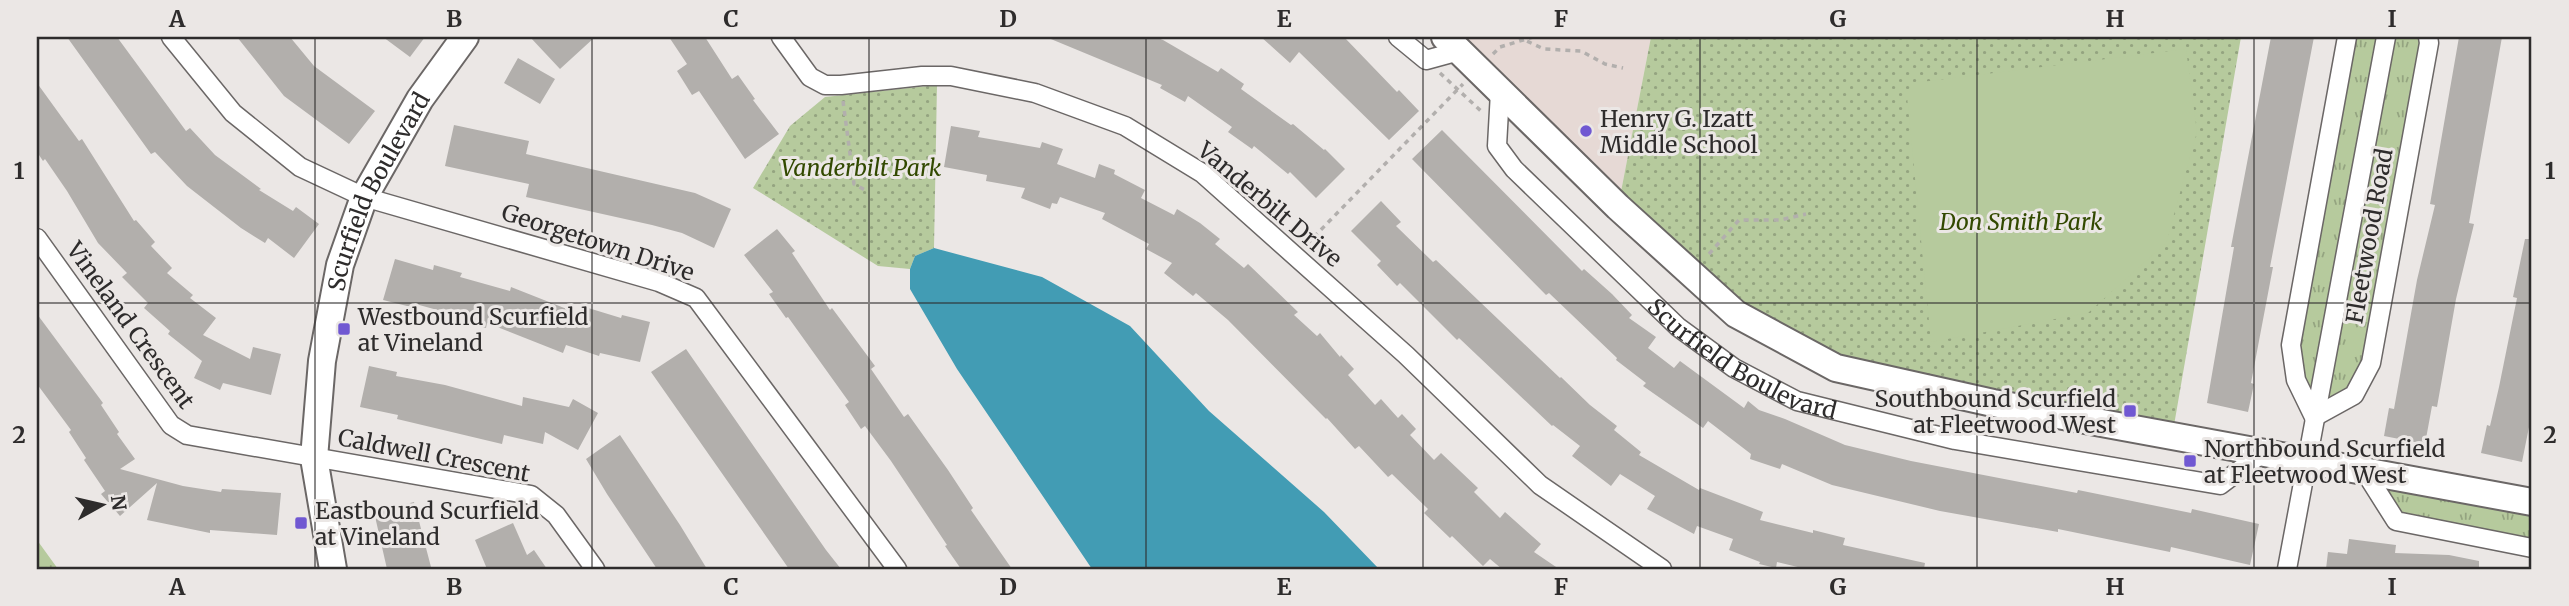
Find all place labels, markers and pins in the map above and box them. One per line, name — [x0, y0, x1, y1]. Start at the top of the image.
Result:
place label: Henry G. Izatt Middle School — [1600, 104, 1758, 159]
marker: Henry G. Izatt Middle School — [1578, 123, 1594, 139]
place label: Westbound Scurfield at Vineland — [357, 302, 588, 357]
marker: Westbound Scurfield at Vineland — [336, 321, 352, 337]
place label: Southbound Scurfield at Fleetwood West — [1874, 384, 2116, 439]
marker: Southbound Scurfield at Fleetwood West — [2122, 403, 2138, 419]
place label: Northbound Scurfield at Fleetwood West — [2204, 434, 2445, 489]
marker: Northbound Scurfield at Fleetwood West — [2182, 453, 2198, 469]
place label: Eastbound Scurfield at Vineland — [315, 496, 539, 551]
marker: Eastbound Scurfield at Vineland — [293, 515, 309, 531]

